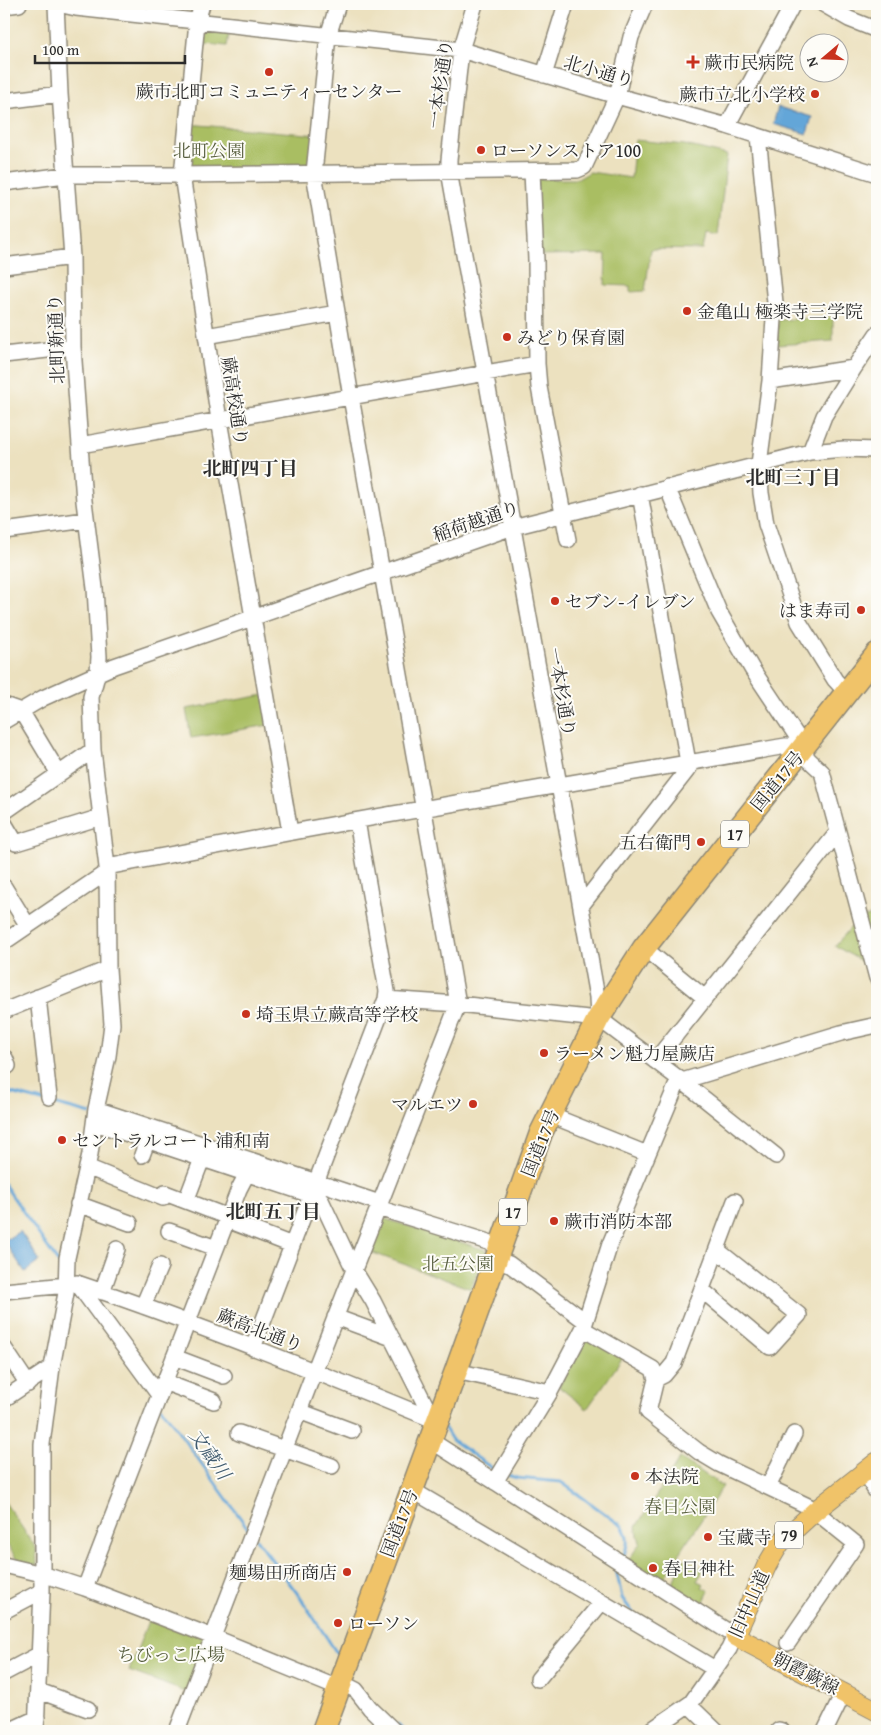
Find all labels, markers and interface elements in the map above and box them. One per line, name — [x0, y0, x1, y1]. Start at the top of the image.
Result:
scale bar — [35, 32, 185, 64]
north arrow — [798, 32, 848, 82]
street label: 一本杉通り — [420, 38, 460, 130]
text: 100 m — [42, 39, 80, 60]
street label: 北小通り — [561, 48, 637, 94]
place label: 蕨市民病院 — [704, 49, 794, 76]
text: N — [801, 54, 823, 70]
marker: 蕨市民病院 — [686, 55, 700, 69]
marker: 蕨市北町コミュニティーセンター — [263, 66, 275, 78]
place label: 蕨市北町コミュニティーセンター — [135, 78, 403, 105]
place label: 蕨市立北小学校 — [679, 81, 805, 108]
marker: 蕨市立北小学校 — [809, 88, 821, 100]
park label: 北町公園 — [173, 137, 245, 164]
place label: ローソンストア100 — [491, 137, 642, 164]
marker: ローソンストア100 — [475, 144, 487, 156]
street label: 北町新通り — [41, 294, 71, 384]
place label: 金亀山 極楽寺三学院 — [697, 298, 863, 325]
marker: 金亀山 極楽寺三学院 — [681, 305, 693, 317]
place label: みどり保育園 — [517, 324, 625, 351]
marker: みどり保育園 — [501, 331, 513, 343]
street label: 蕨高校通り — [215, 354, 255, 448]
district label: 北町四丁目 — [202, 454, 298, 482]
district label: 北町三丁目 — [745, 463, 841, 491]
street label: 稲荷越通り — [429, 494, 523, 548]
place label: セブン-イレブン — [565, 588, 696, 615]
marker: セブン-イレブン — [549, 595, 561, 607]
place label: はま寿司 — [779, 597, 851, 624]
marker: はま寿司 — [855, 604, 867, 616]
street label: 一本杉通り — [541, 645, 583, 739]
street label: 国道17号 — [744, 745, 810, 817]
road number: 17 — [721, 821, 749, 848]
place label: 五右衛門 — [619, 829, 691, 856]
marker: 五右衛門 — [695, 836, 707, 848]
place label: 埼玉県立蕨高等学校 — [256, 1001, 418, 1028]
marker: 埼玉県立蕨高等学校 — [240, 1008, 252, 1020]
place label: ラーメン魁力屋蕨店 — [554, 1040, 715, 1067]
marker: ラーメン魁力屋蕨店 — [538, 1047, 550, 1059]
place label: マルエツ — [391, 1091, 463, 1118]
marker: マルエツ — [467, 1098, 479, 1110]
street label: 国道17号 — [514, 1105, 566, 1181]
place label: セントラルコート浦和南 — [72, 1127, 269, 1154]
marker: セントラルコート浦和南 — [56, 1134, 68, 1146]
district label: 北町五丁目 — [225, 1197, 321, 1225]
road number: 17 — [499, 1198, 527, 1226]
place label: 蕨市消防本部 — [564, 1208, 672, 1235]
marker: 蕨市消防本部 — [548, 1215, 560, 1227]
park label: 北五公園 — [422, 1250, 494, 1277]
street label: 蕨高北通り — [213, 1301, 307, 1359]
water label: 文蔵川 — [182, 1423, 239, 1487]
place label: 本法院 — [645, 1463, 699, 1490]
marker: 本法院 — [629, 1470, 641, 1482]
street label: 国道17号 — [374, 1485, 424, 1561]
park label: 春日公園 — [644, 1493, 716, 1520]
road number: 79 — [775, 1522, 803, 1548]
place label: 宝蔵寺 — [718, 1524, 772, 1551]
marker: 宝蔵寺 — [702, 1531, 714, 1543]
place label: 春日神社 — [663, 1555, 735, 1582]
place label: 麺場田所商店 — [229, 1559, 337, 1586]
marker: 春日神社 — [647, 1562, 659, 1574]
marker: 麺場田所商店 — [341, 1566, 353, 1578]
street label: 旧中山道 — [722, 1566, 776, 1642]
place label: ローソン — [348, 1610, 419, 1637]
marker: ローソン — [332, 1617, 344, 1629]
park label: ちびっこ広場 — [117, 1641, 225, 1668]
street label: 朝霞蕨線 — [768, 1645, 844, 1701]

